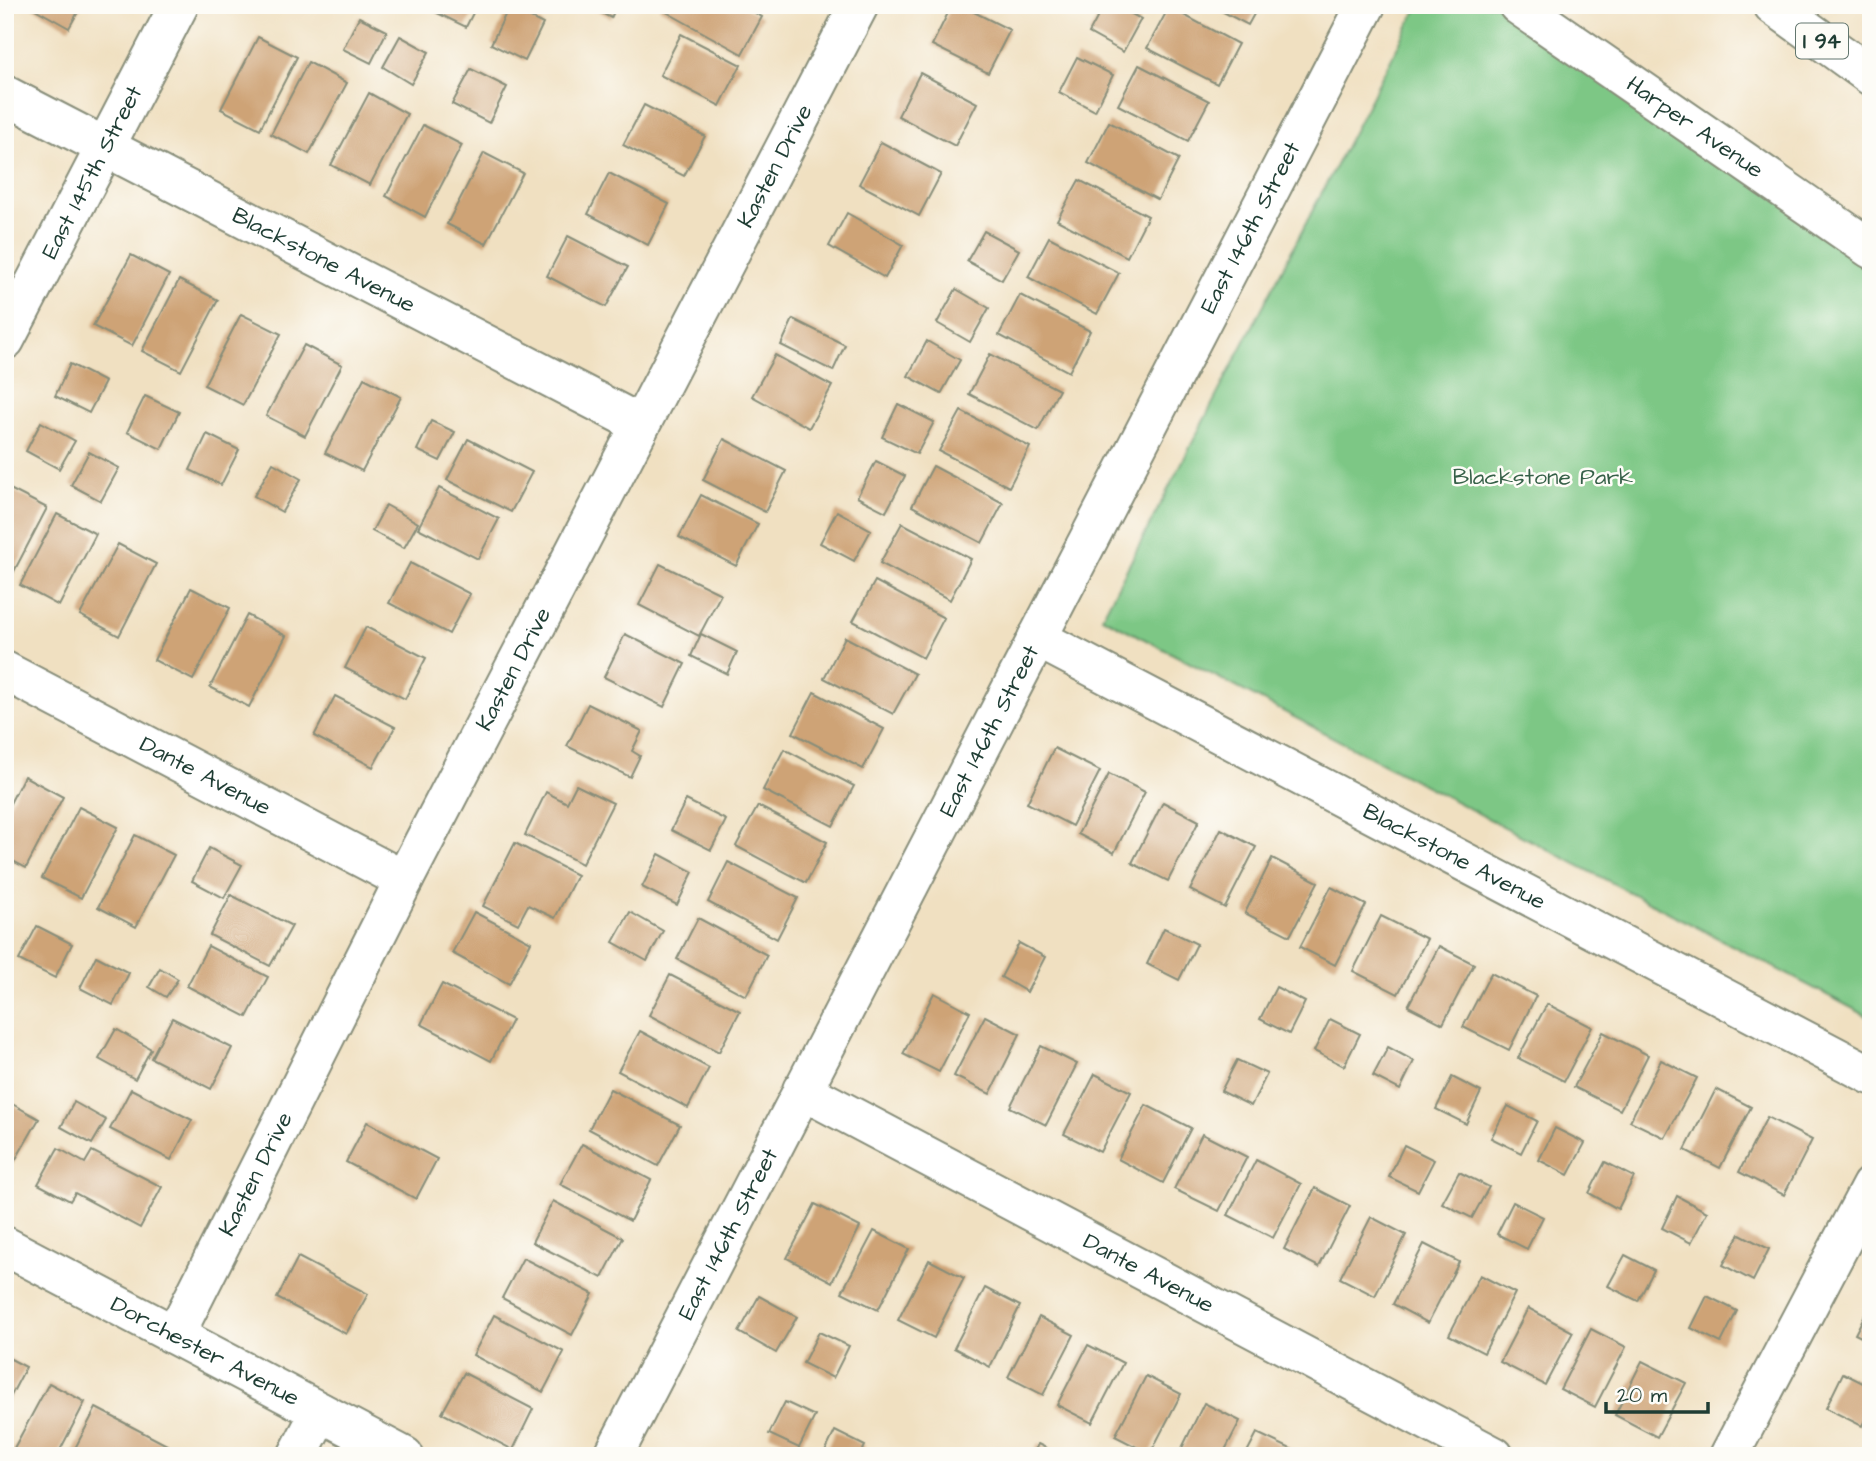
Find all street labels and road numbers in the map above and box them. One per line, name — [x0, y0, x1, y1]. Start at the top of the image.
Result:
road number: I 94 — [1796, 23, 1848, 58]
street label: Harper Avenue — [1620, 69, 1770, 186]
street label: East 145th Street — [34, 79, 151, 265]
street label: Kasten Drive — [730, 99, 821, 233]
street label: East 146th Street — [1193, 136, 1309, 319]
street label: Blackstone Avenue — [227, 199, 421, 321]
street label: Kasten Drive — [468, 602, 559, 737]
street label: East 146th Street — [932, 639, 1047, 822]
street label: Dante Avenue — [134, 728, 276, 823]
street label: Blackstone Avenue — [1357, 796, 1551, 918]
street label: Kasten Drive — [211, 1107, 301, 1242]
street label: East 146th Street — [670, 1142, 786, 1326]
street label: Dante Avenue — [1077, 1225, 1220, 1321]
street label: Dorchester Avenue — [105, 1288, 305, 1414]

